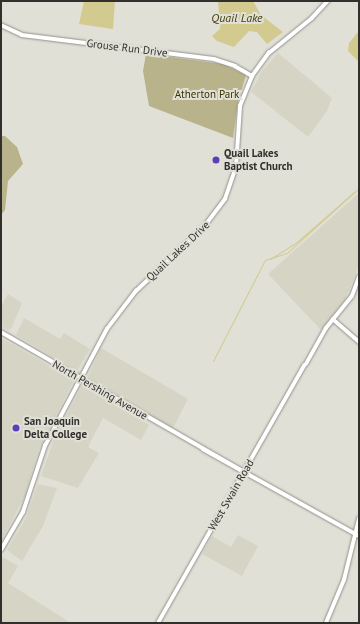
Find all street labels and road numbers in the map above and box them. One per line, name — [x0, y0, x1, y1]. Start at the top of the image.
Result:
street label: Grouse Run Drive — [86, 36, 168, 60]
street label: Quail Lakes Drive — [144, 218, 212, 284]
street label: North Pershing Avenue — [50, 357, 150, 423]
street label: West Swain Road — [205, 457, 257, 533]

